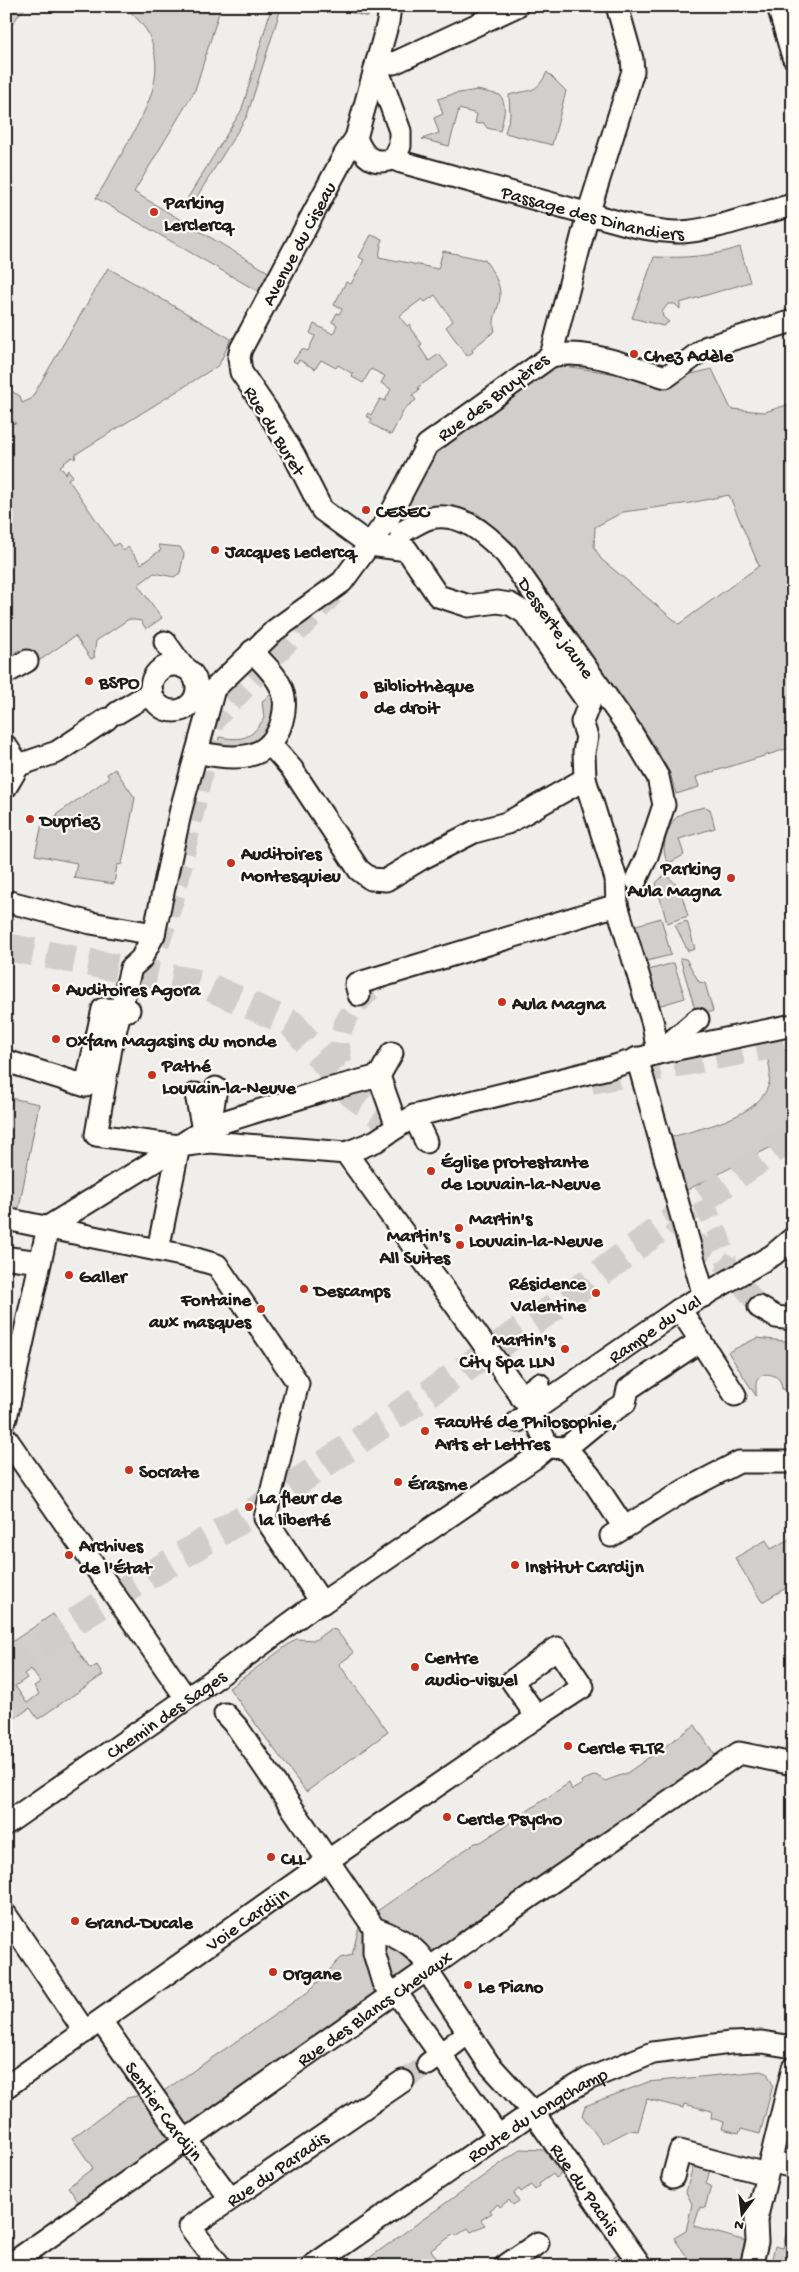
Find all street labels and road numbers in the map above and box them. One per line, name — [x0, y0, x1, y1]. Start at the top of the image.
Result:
street label: Avenue du Ciseau — [258, 179, 343, 310]
street label: Passage des Dinandiers — [497, 182, 685, 247]
street label: Rue des Bruyères — [434, 349, 555, 448]
street label: Rue du Buret — [237, 383, 310, 483]
street label: Desserte jaune — [510, 572, 598, 684]
street label: Rampe du Val — [605, 1291, 706, 1370]
street label: Chemin des Sages — [103, 1666, 233, 1766]
street label: Voie Cardijn — [202, 1883, 294, 1958]
street label: Rue des Blancs Chevaux — [294, 1947, 458, 2073]
street label: Sentier Cardijn — [118, 2058, 207, 2167]
street label: Route du Longchamp — [464, 2064, 612, 2169]
street label: Rue du Paradis — [223, 2127, 335, 2214]
street label: Rue du Pachis — [543, 2140, 624, 2241]

